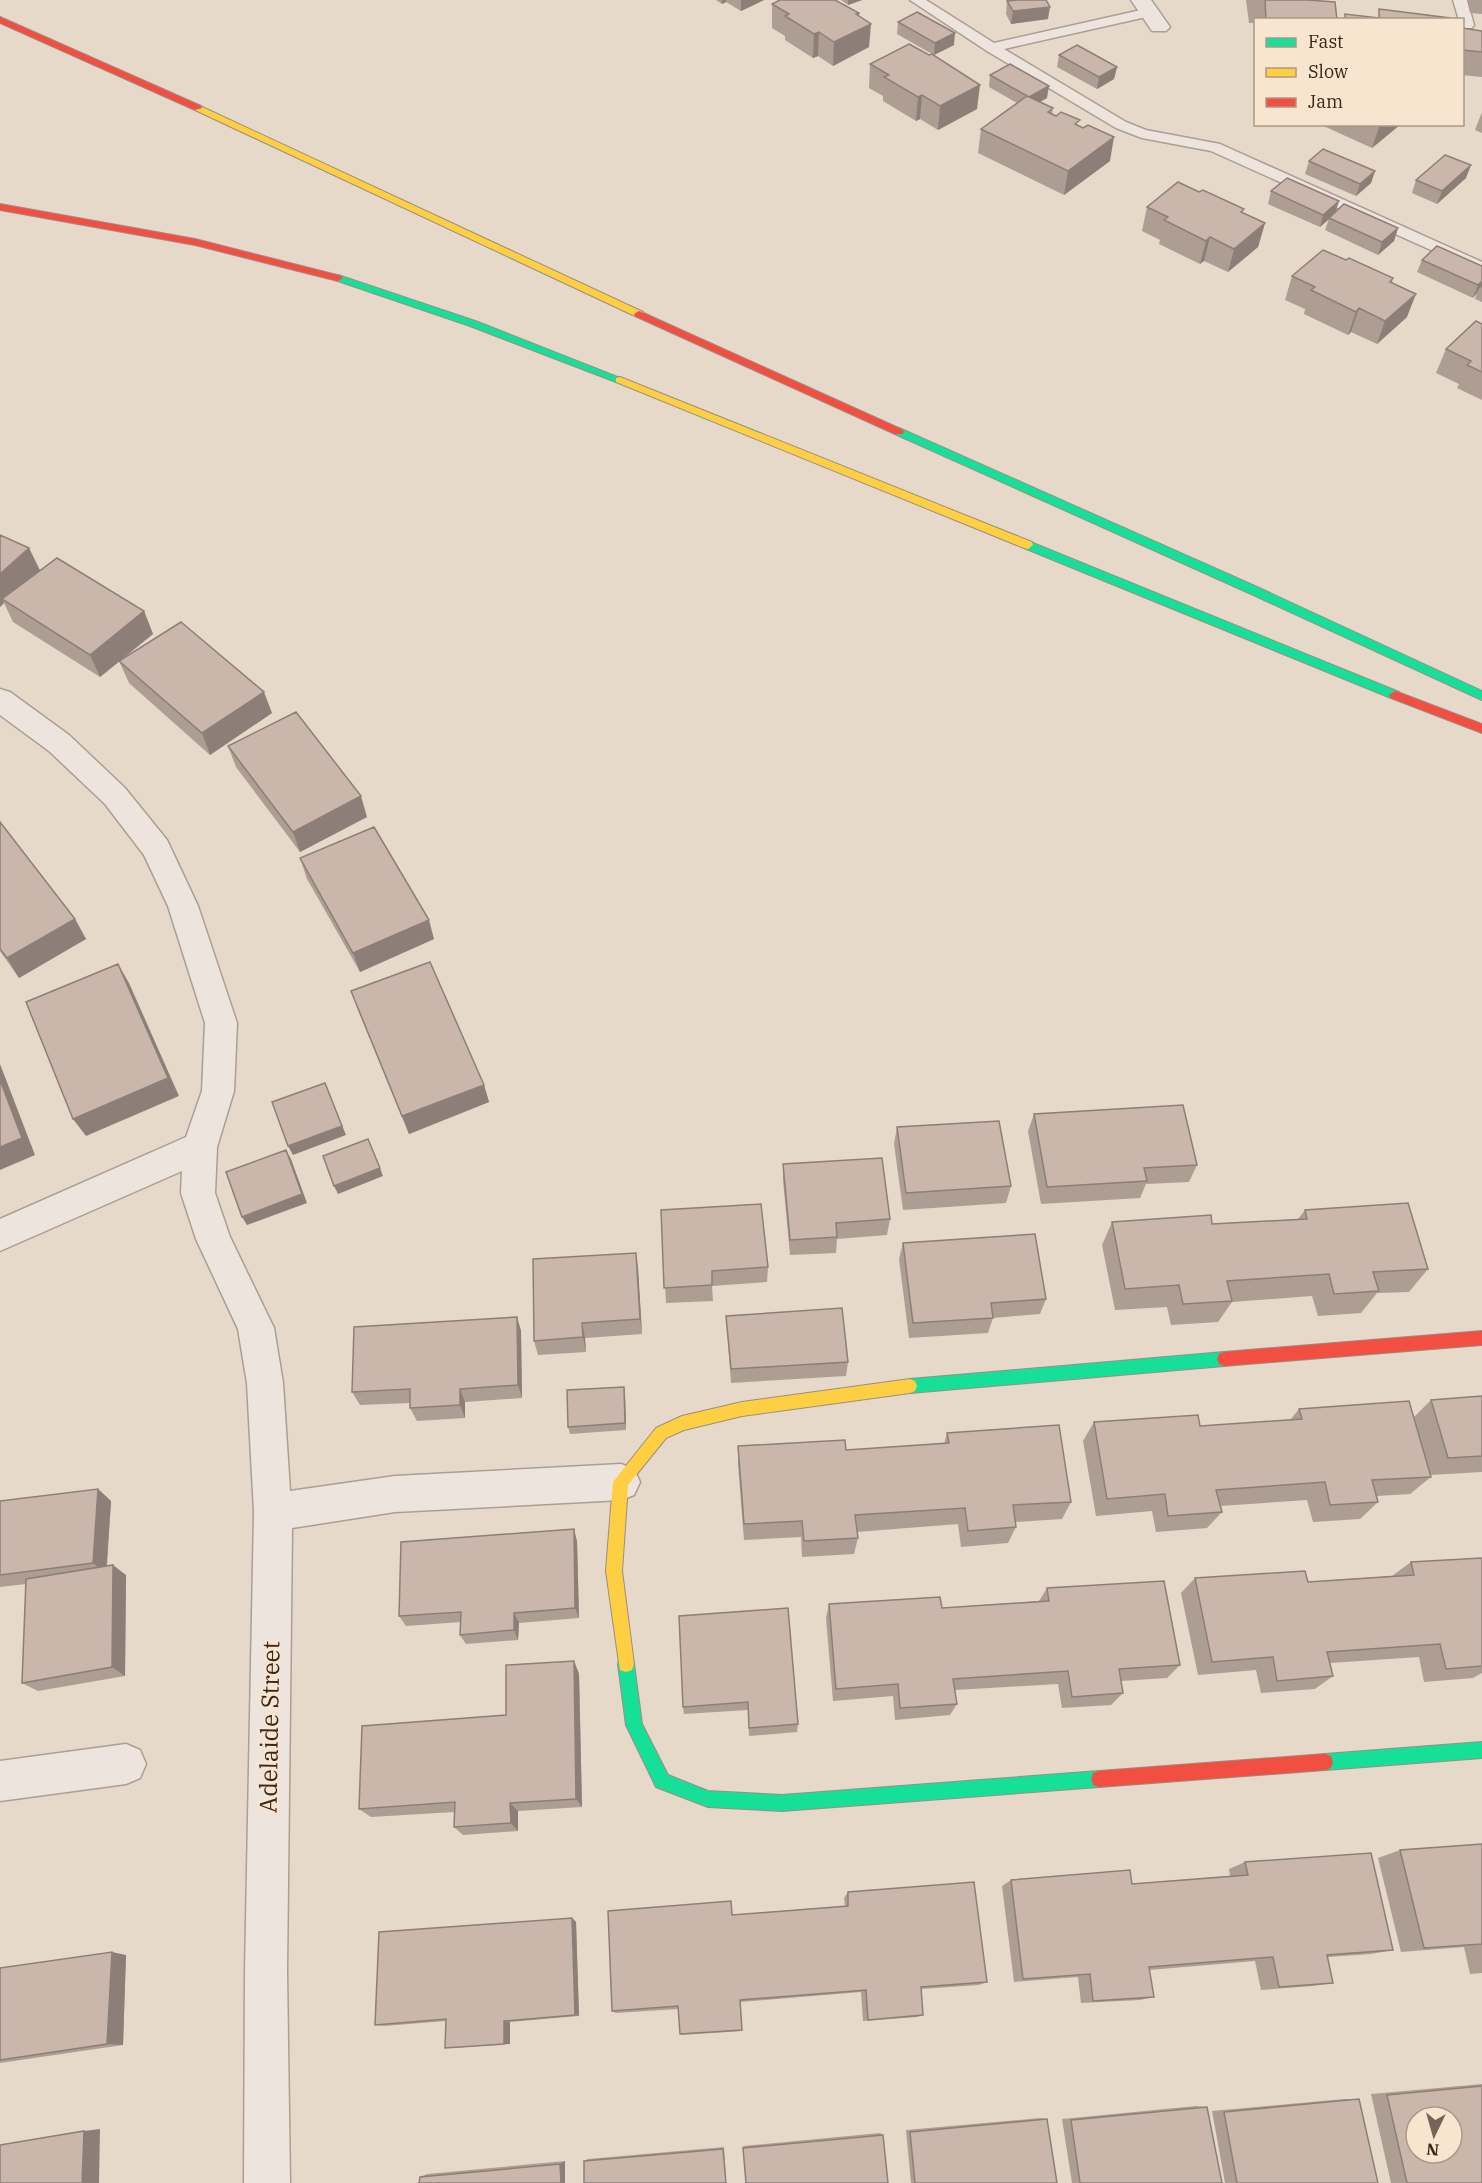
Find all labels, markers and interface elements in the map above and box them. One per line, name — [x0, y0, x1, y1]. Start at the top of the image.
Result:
legend — [1254, 18, 1464, 126]
text: Fast — [1308, 30, 1343, 53]
text: Slow — [1308, 60, 1348, 83]
text: Jam — [1308, 90, 1343, 113]
street label: Adelaide Street — [252, 1641, 286, 1813]
north arrow — [1404, 2105, 1464, 2165]
text: N — [1426, 2139, 1440, 2160]

